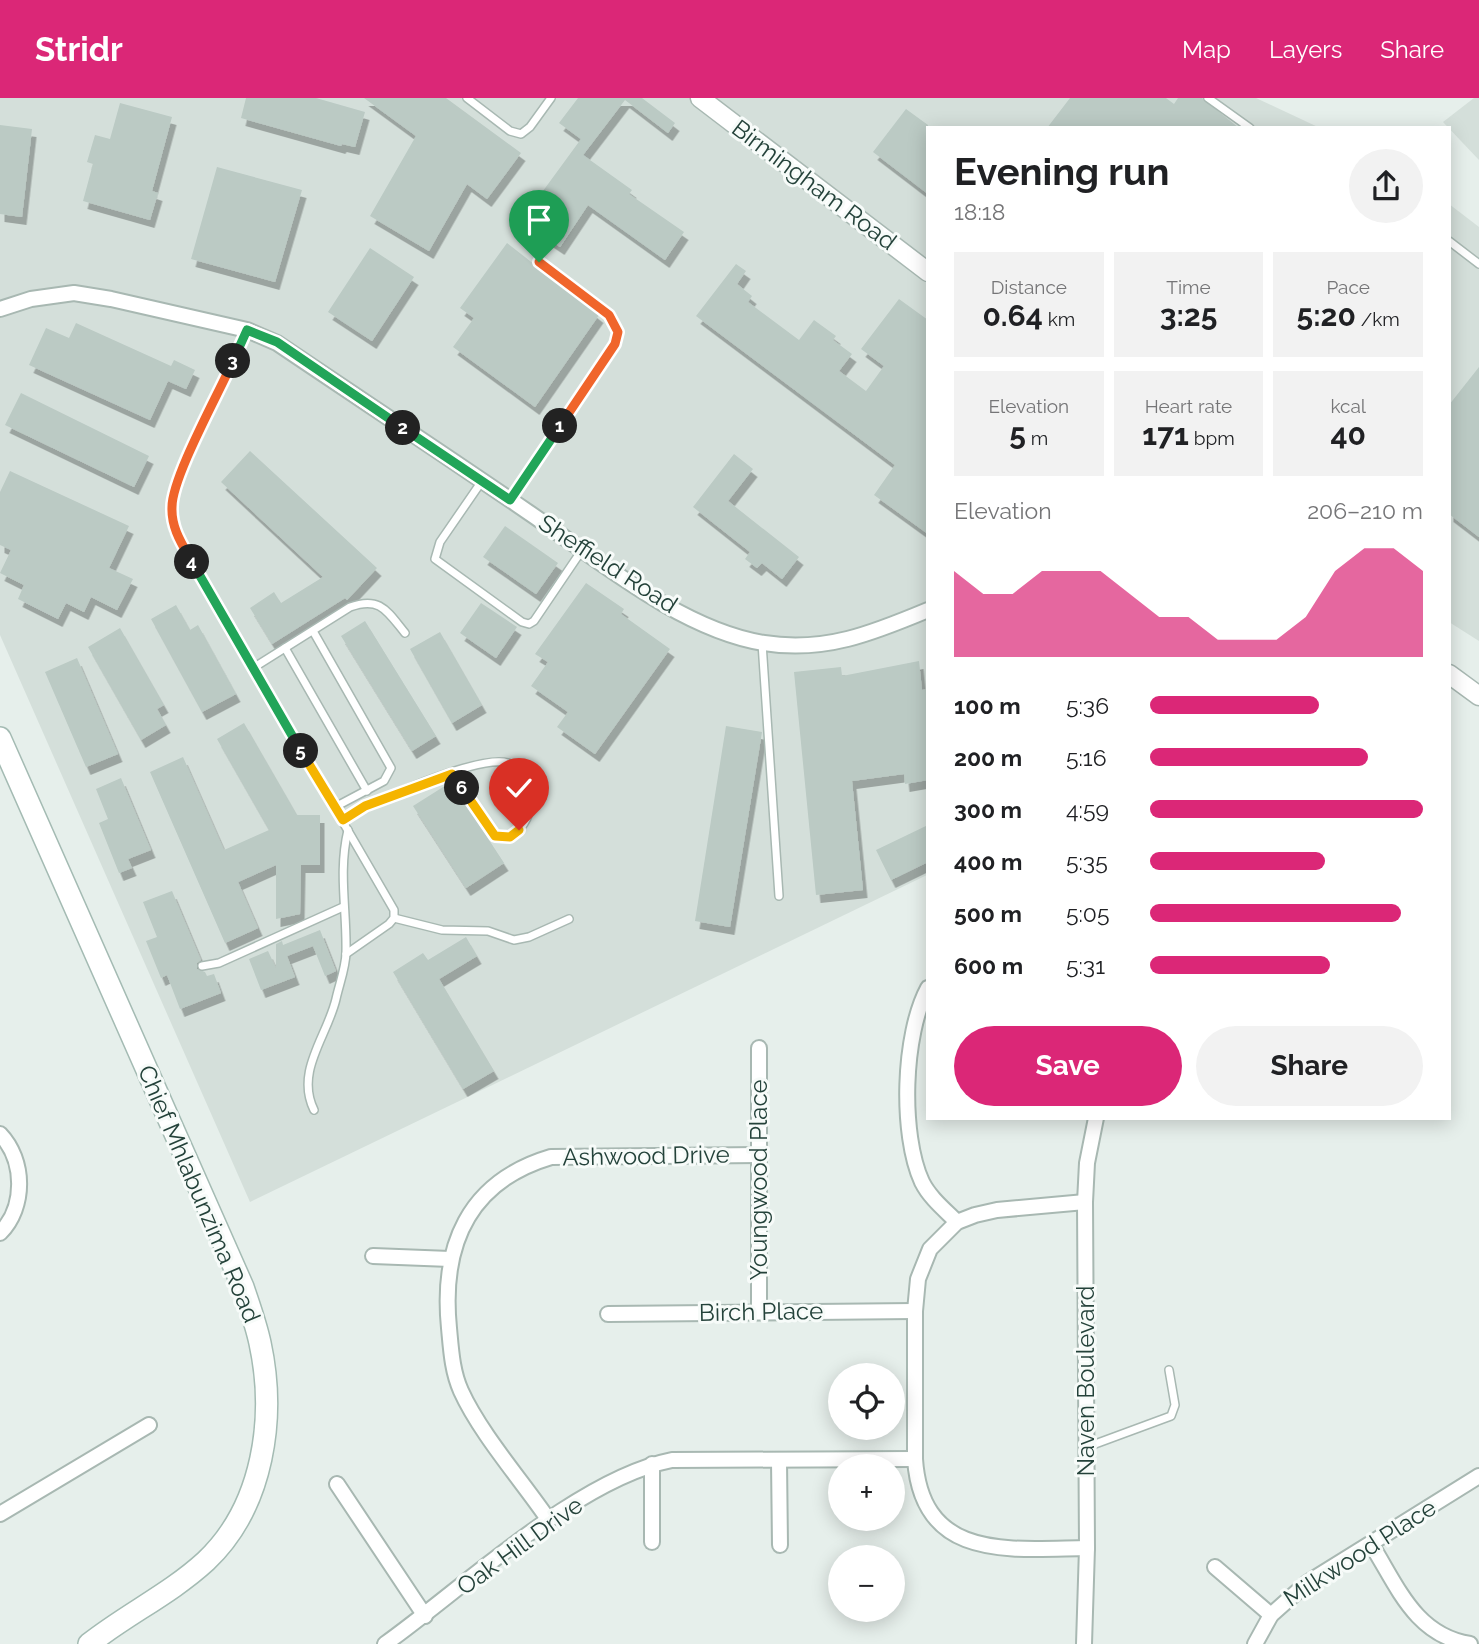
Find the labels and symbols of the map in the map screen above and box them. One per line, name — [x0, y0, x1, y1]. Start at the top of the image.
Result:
street label: Birmingham Road — [726, 113, 902, 256]
pin — [509, 190, 569, 262]
pin: 3 — [216, 344, 250, 378]
pin: 1 — [542, 408, 578, 444]
pin: 2 — [386, 410, 420, 446]
street label: Sheffield Road — [534, 508, 683, 619]
pin: 4 — [174, 545, 210, 580]
pin: 5 — [284, 734, 318, 768]
pin — [489, 758, 549, 830]
pin: 6 — [444, 770, 480, 806]
street label: Chief Mhlabunzima Road — [132, 1061, 267, 1327]
street label: Youngwood Place — [744, 1079, 773, 1281]
street label: Ashwood Drive — [562, 1140, 730, 1171]
street label: Naven Boulevard — [1071, 1285, 1100, 1477]
street label: Birch Place — [699, 1296, 823, 1327]
street label: Oak Hill Drive — [451, 1490, 588, 1601]
street label: Milkwood Place — [1278, 1493, 1441, 1613]

